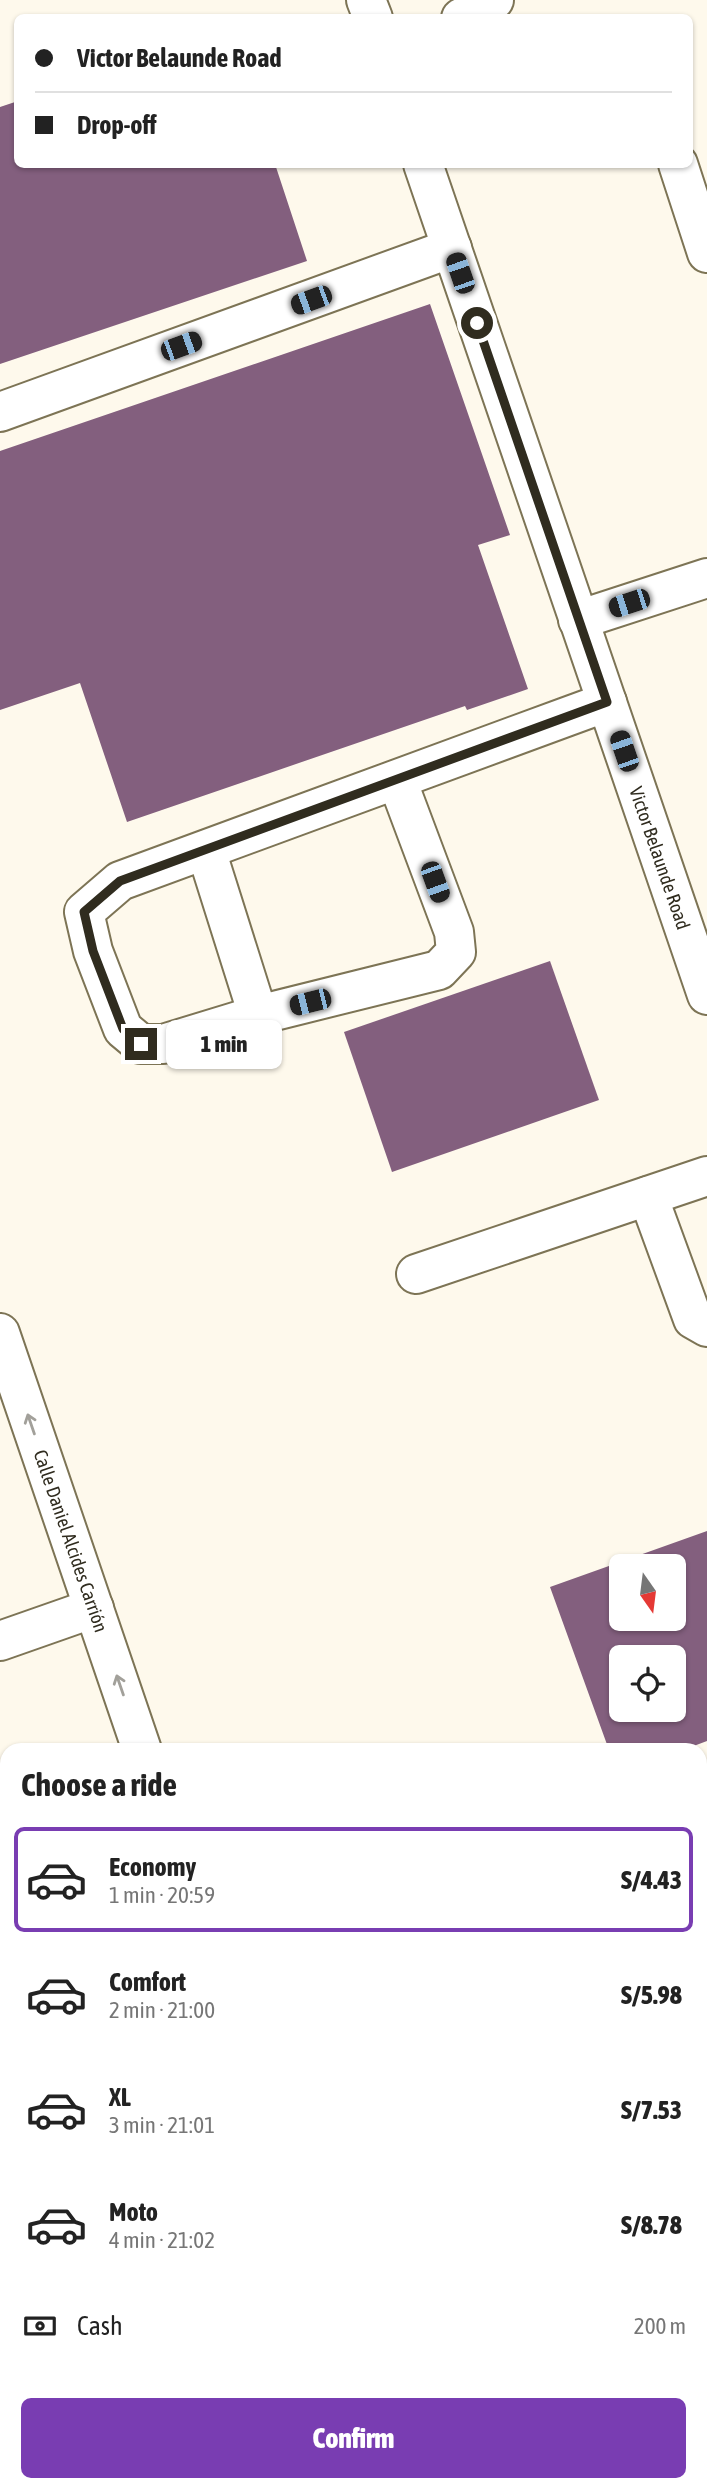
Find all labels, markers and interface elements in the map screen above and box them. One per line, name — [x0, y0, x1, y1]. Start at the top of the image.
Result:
text: Victor Belaunde Road — [77, 43, 282, 73]
text: Drop-off — [77, 110, 157, 140]
car — [444, 250, 477, 296]
car — [288, 283, 335, 317]
route start — [461, 307, 493, 339]
car — [158, 329, 205, 363]
car — [606, 587, 653, 619]
car — [608, 728, 641, 774]
street label: Victor Belaunde Road — [625, 784, 695, 932]
car — [418, 859, 453, 905]
car — [288, 987, 333, 1017]
callout: 1 min — [166, 1020, 281, 1068]
route end — [125, 1028, 157, 1060]
text: 1 min — [201, 1031, 247, 1057]
one-way arrow — [24, 1413, 36, 1435]
street label: Calle Daniel Alcides Carrión — [29, 1447, 113, 1635]
north arrow — [609, 1554, 686, 1631]
map controls — [609, 1554, 686, 1722]
button: locate — [609, 1645, 686, 1722]
one-way arrow — [113, 1675, 125, 1697]
text: Choose a ride — [21, 1766, 177, 1803]
icon: car — [25, 1848, 88, 1911]
text: Economy — [109, 1852, 196, 1882]
text: S/4.43 — [621, 1865, 682, 1895]
text: 1 min · 20:59 — [109, 1882, 215, 1908]
icon: car — [25, 1963, 88, 2026]
text: Comfort — [109, 1967, 186, 1997]
text: S/5.98 — [621, 1980, 682, 2010]
text: 2 min · 21:00 — [109, 1997, 215, 2023]
icon: car — [25, 2078, 88, 2141]
text: XL — [109, 2082, 131, 2112]
text: S/7.53 — [621, 2095, 682, 2125]
text: 3 min · 21:01 — [109, 2112, 215, 2138]
icon: car — [25, 2193, 88, 2256]
text: Moto — [109, 2197, 158, 2227]
text: S/8.78 — [621, 2210, 682, 2240]
text: 4 min · 21:02 — [109, 2227, 215, 2253]
icon: cash — [21, 2307, 59, 2345]
text: Cash — [77, 2311, 123, 2341]
text: 200 m — [634, 2313, 686, 2339]
button: Confirm — [21, 2398, 686, 2478]

